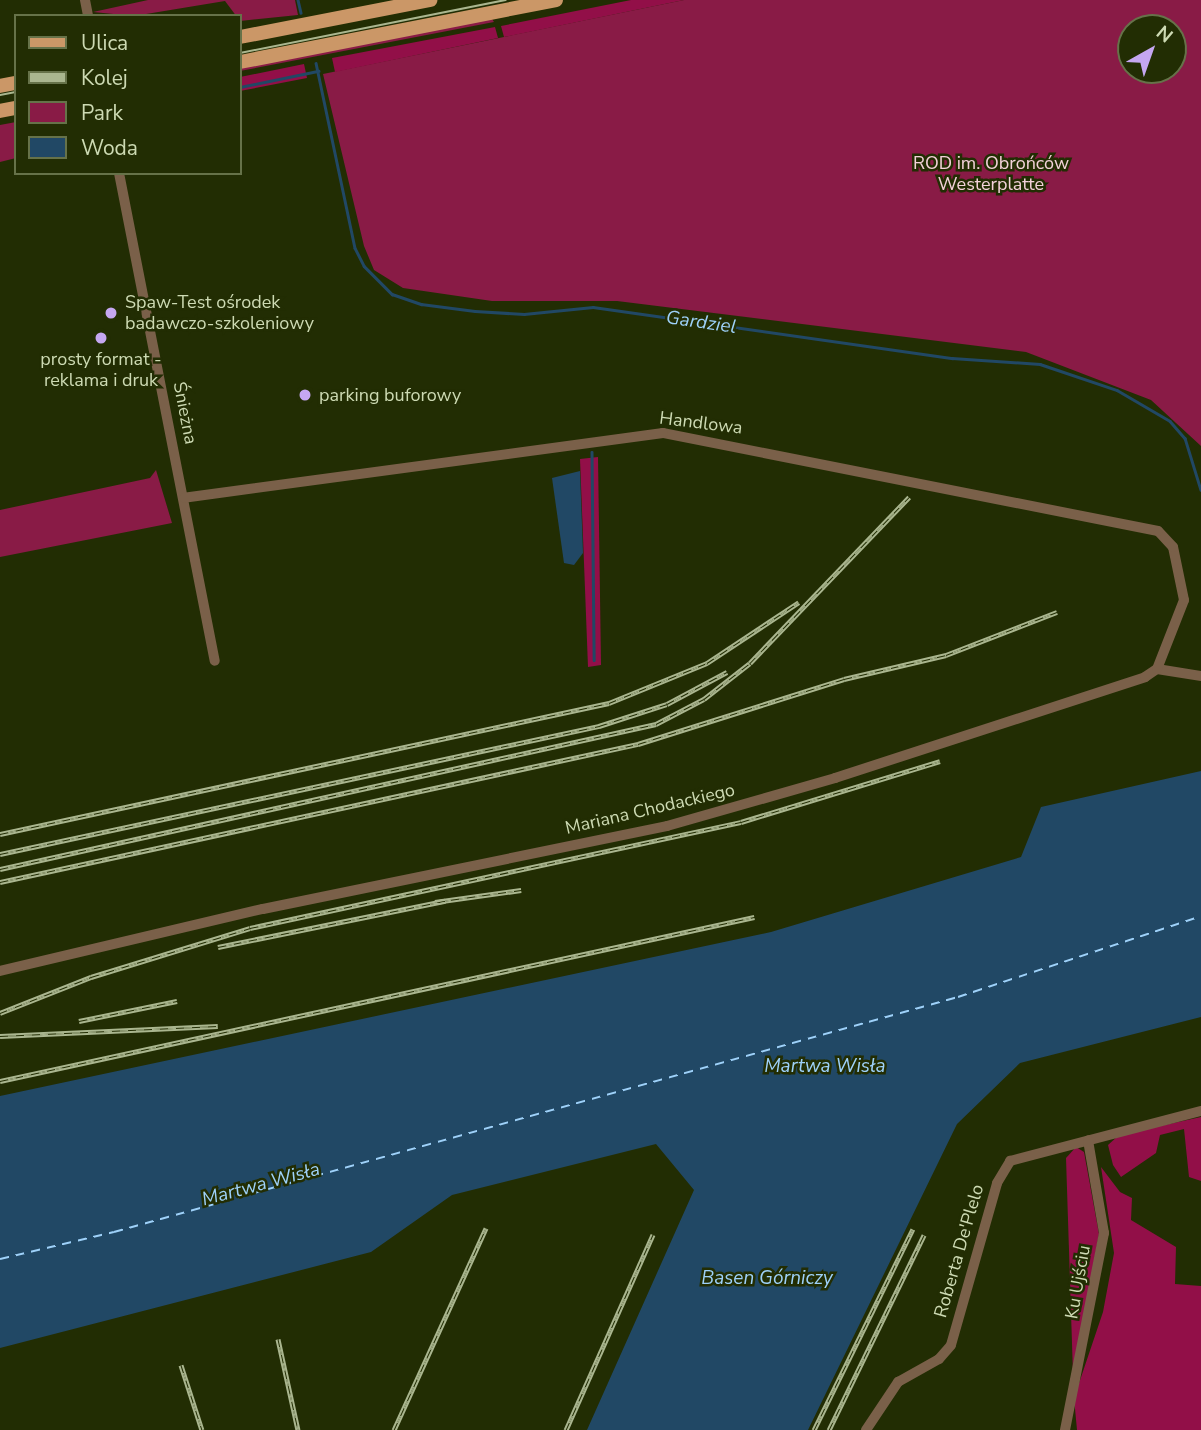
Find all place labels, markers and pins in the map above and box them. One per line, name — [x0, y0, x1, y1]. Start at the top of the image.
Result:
place label: Spaw-Test ośrodek badawczo-szkoleniowy — [125, 292, 314, 334]
marker: Spaw-Test ośrodek badawczo-szkoleniowy — [103, 305, 119, 321]
marker: prosty format - reklama i druk — [93, 330, 109, 346]
place label: prosty format - reklama i druk — [40, 349, 162, 392]
place label: parking buforowy — [319, 384, 461, 406]
marker: parking buforowy — [297, 387, 313, 403]

